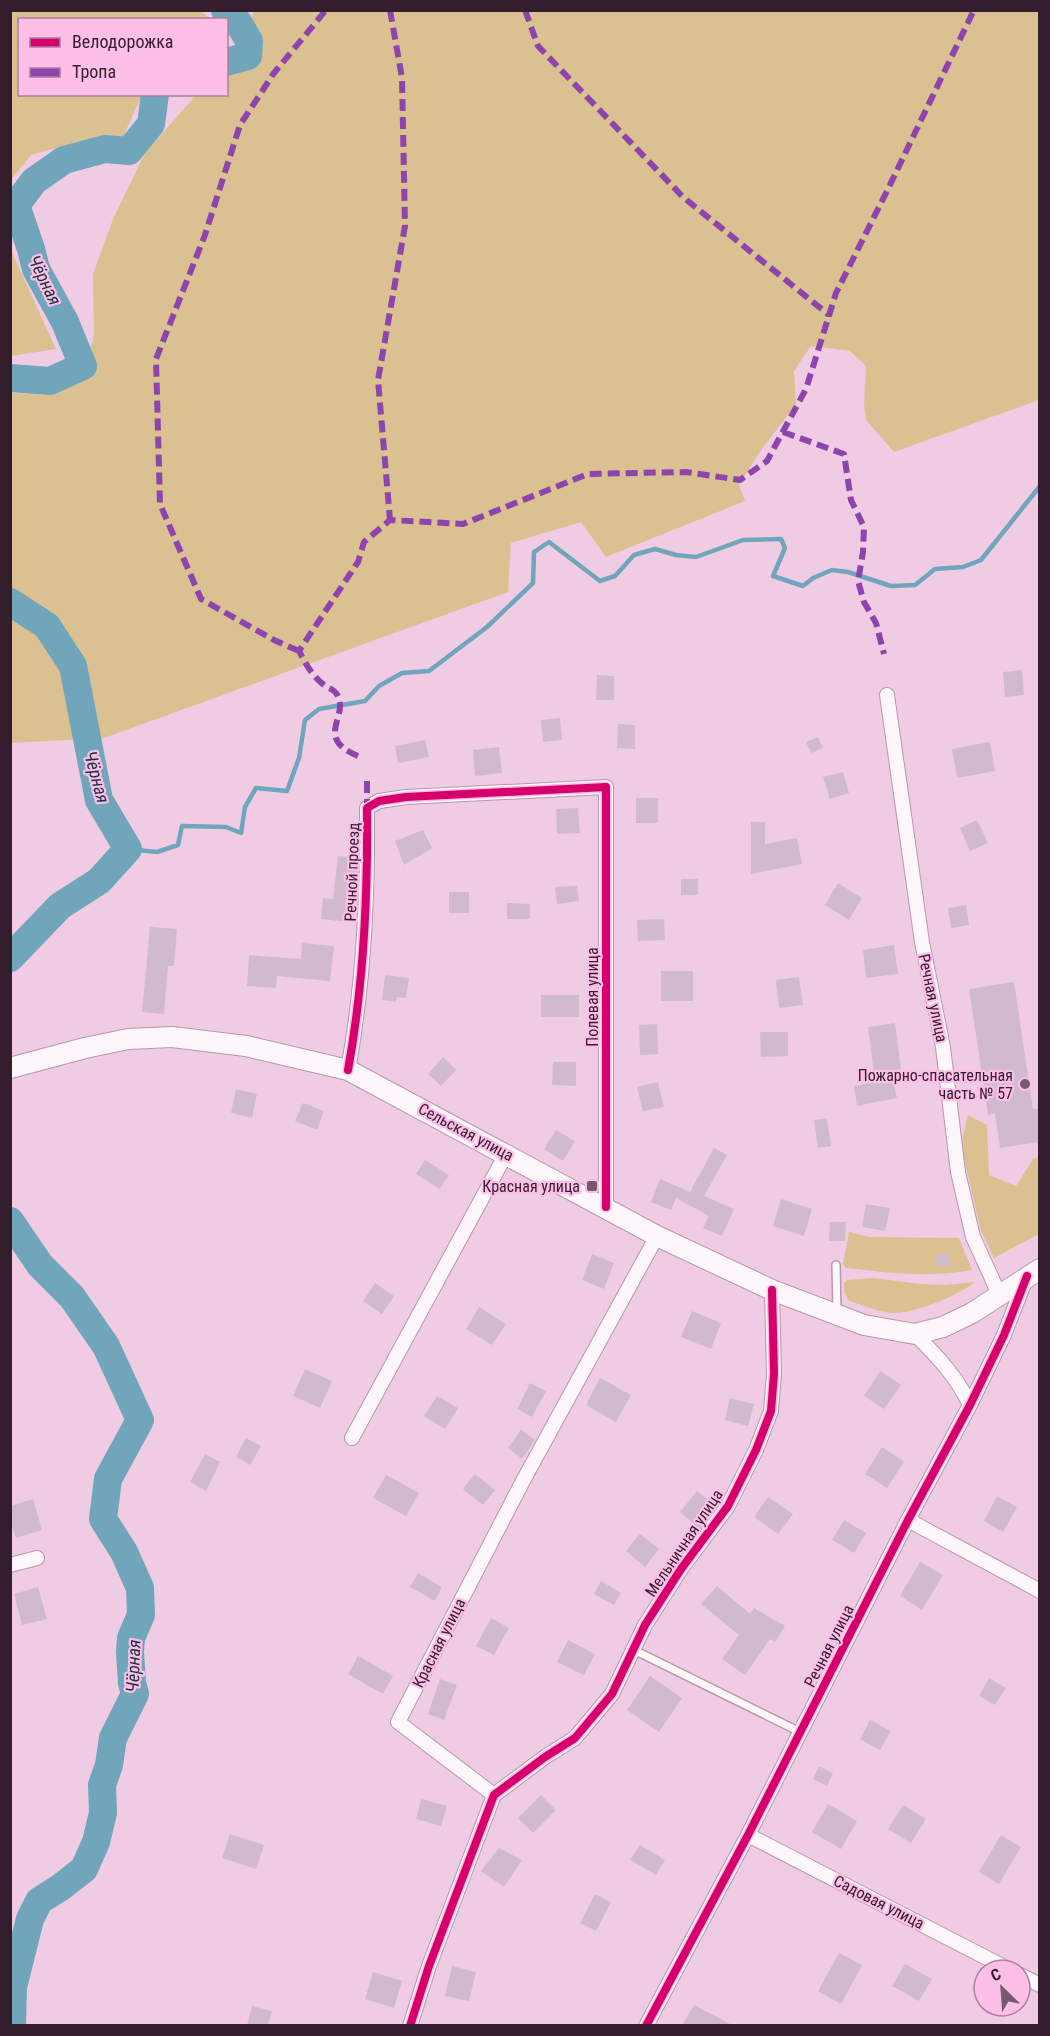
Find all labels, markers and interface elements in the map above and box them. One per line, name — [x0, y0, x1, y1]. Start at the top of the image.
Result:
legend — [18, 18, 228, 96]
text: Велодорожка — [72, 31, 173, 52]
text: Тропа — [72, 61, 116, 82]
water label: Чёрная — [24, 252, 66, 308]
water label: Чёрная — [80, 749, 114, 805]
street label: Речной проезд — [341, 822, 363, 922]
street label: Полевая улица — [583, 947, 602, 1047]
street label: Речная улица — [914, 952, 952, 1044]
place label: Пожарно-спасательная часть № 57 — [858, 1066, 1013, 1103]
marker: Пожарно-спасательная часть № 57 — [1018, 1077, 1032, 1091]
street label: Сельская улица — [415, 1099, 517, 1165]
place label: Красная улица — [482, 1177, 580, 1196]
marker: Красная улица — [585, 1179, 599, 1193]
street label: Мельничная улица — [641, 1486, 727, 1600]
street label: Красная улица — [408, 1595, 470, 1691]
street label: Речная улица — [800, 1602, 858, 1690]
water label: Чёрная — [122, 1639, 144, 1693]
street label: Садовая улица — [831, 1871, 927, 1933]
north arrow — [972, 1958, 1032, 2018]
text: С — [988, 1964, 1004, 1985]

